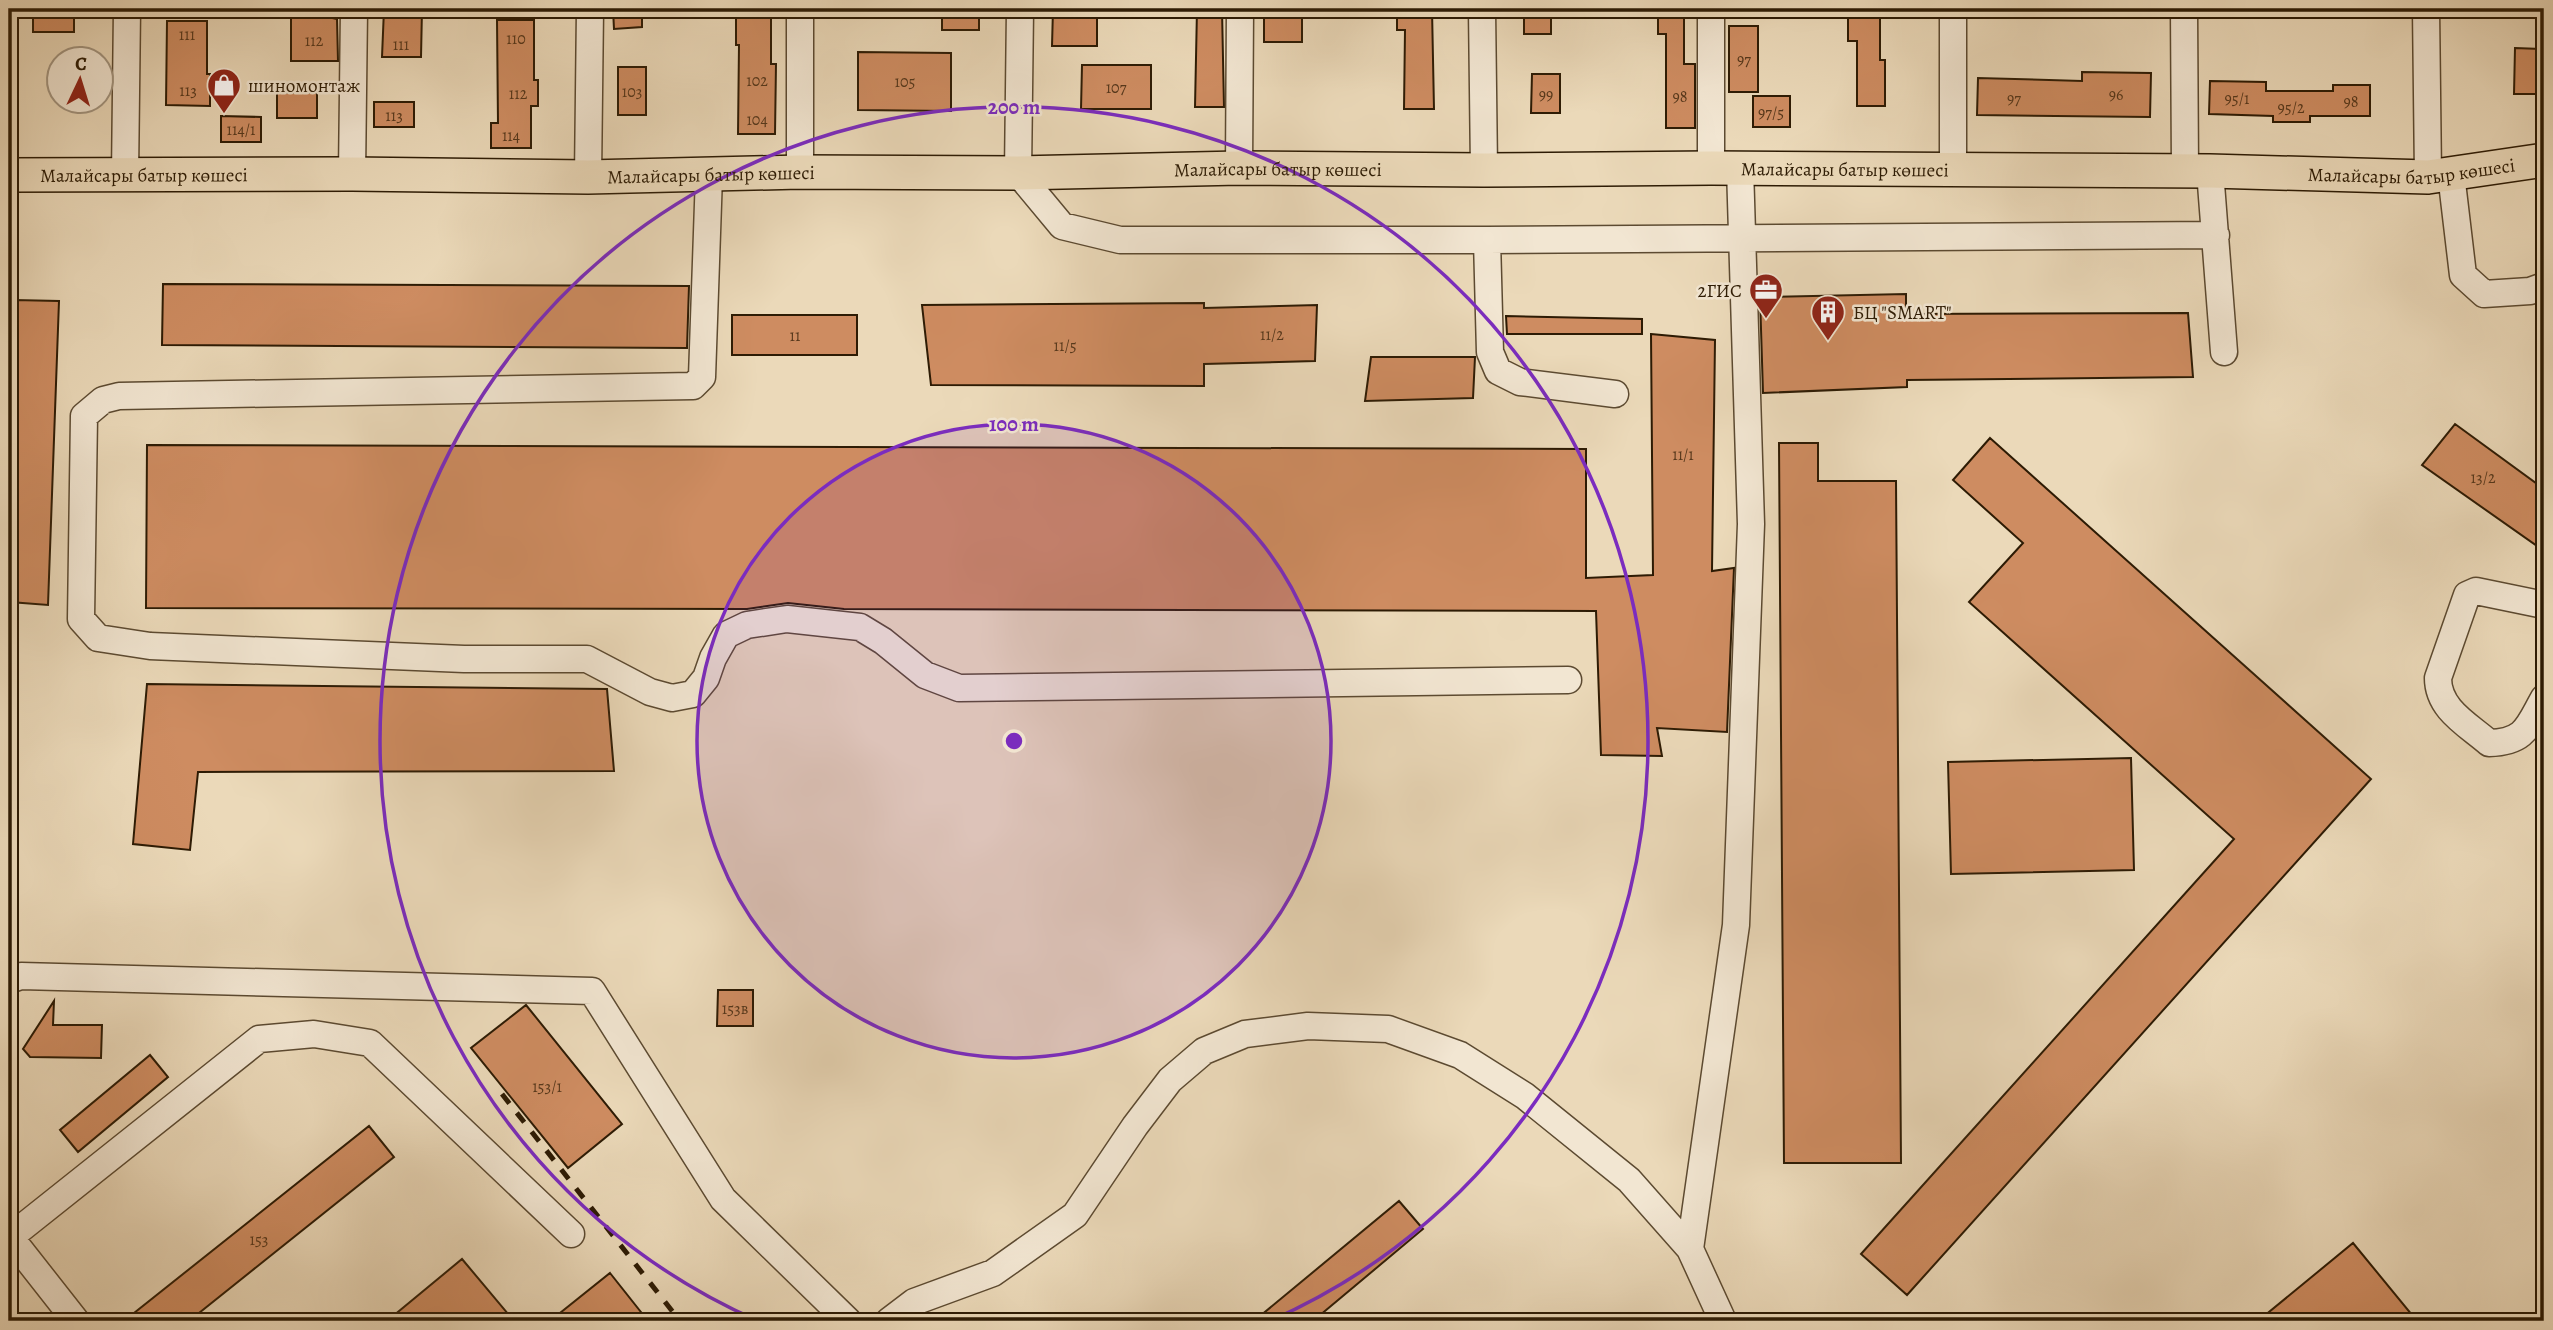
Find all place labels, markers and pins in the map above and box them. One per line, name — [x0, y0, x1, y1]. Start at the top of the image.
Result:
shop icon: шиномонтаж — [205, 66, 243, 115]
place label: шиномонтаж — [248, 73, 360, 99]
office icon: 2ГИС — [1747, 271, 1785, 320]
place label: 2ГИС — [1697, 278, 1742, 304]
building icon: БЦ "SMART" — [1809, 293, 1847, 342]
place label: БЦ "SMART" — [1853, 300, 1952, 326]
centre of rings — [1002, 729, 1026, 753]

